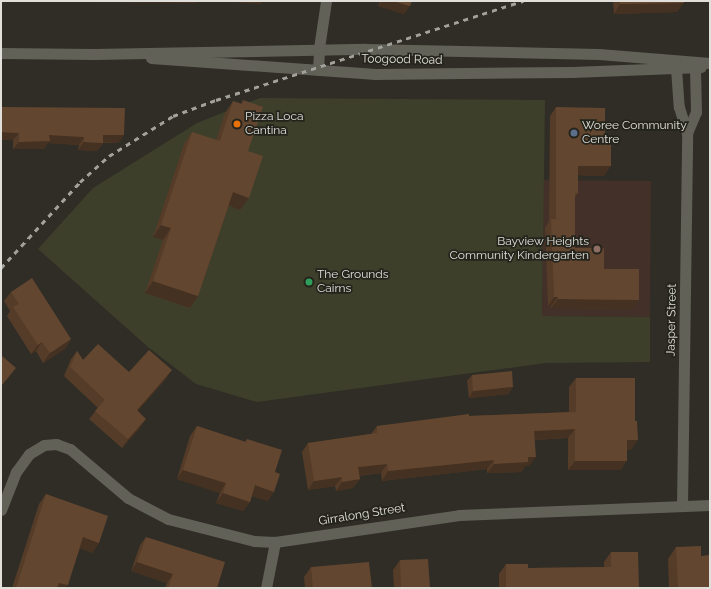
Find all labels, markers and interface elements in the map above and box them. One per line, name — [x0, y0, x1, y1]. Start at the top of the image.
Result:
street label: Toogood Road — [361, 52, 443, 68]
place label: Pizza Loca Cantina — [245, 110, 304, 138]
marker: Pizza Loca Cantina — [232, 119, 242, 129]
place label: Woree Community Centre — [582, 119, 687, 147]
marker: Woree Community Centre — [569, 128, 579, 138]
place label: Bayview Heights Community Kindergarten — [449, 235, 589, 263]
marker: Bayview Heights Community Kindergarten — [592, 244, 602, 254]
place label: The Grounds Cairns — [317, 268, 389, 296]
marker: The Grounds Cairns — [304, 277, 314, 287]
street label: Jasper Street — [664, 283, 680, 357]
street label: Girralong Street — [318, 501, 406, 529]

